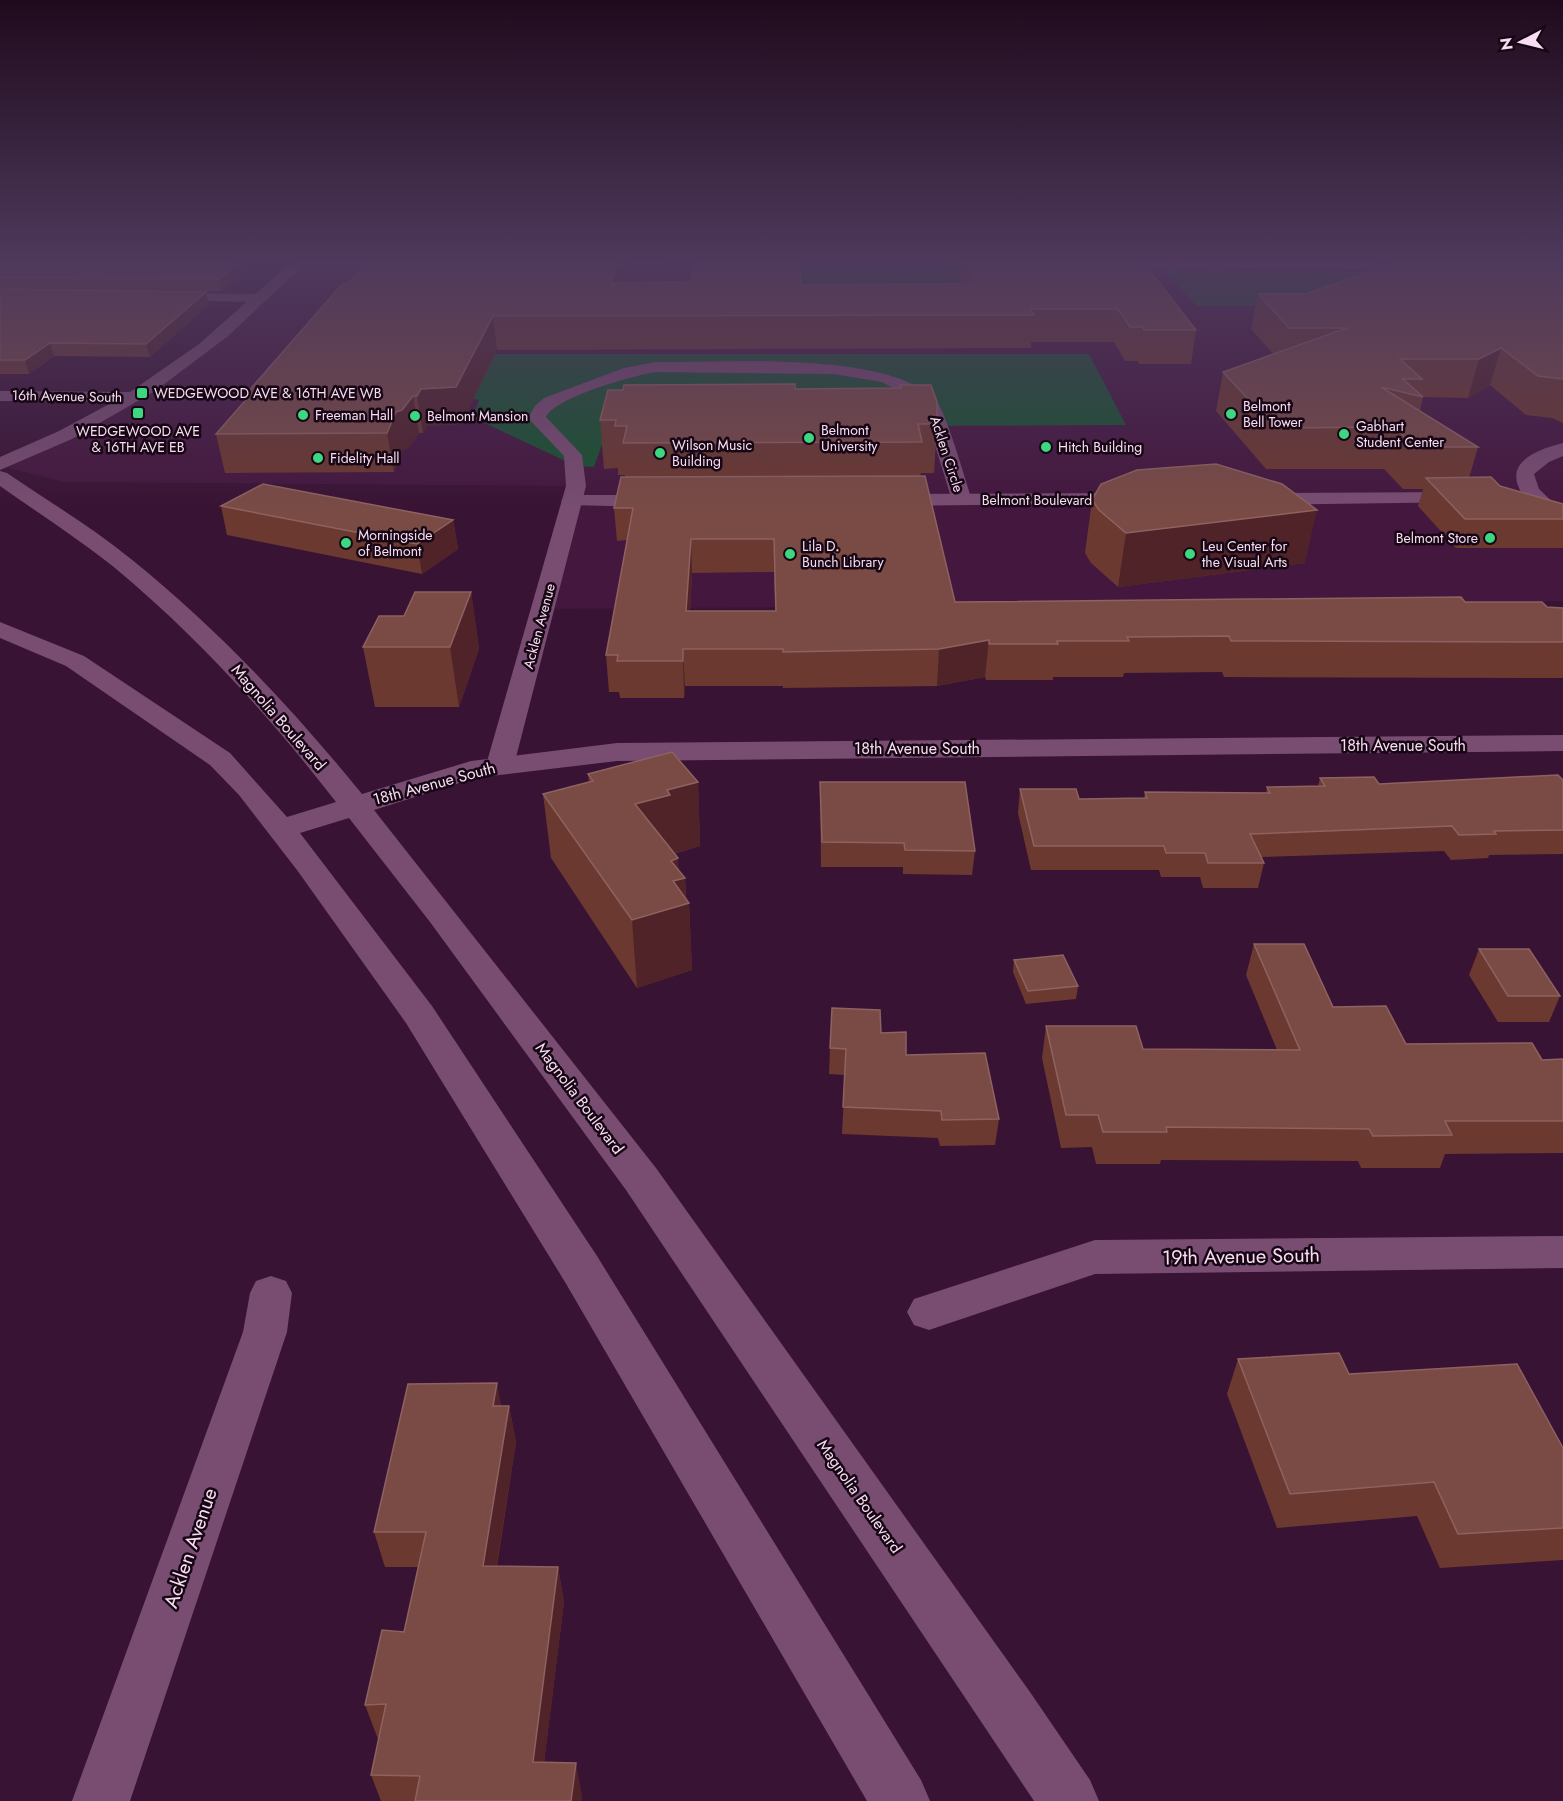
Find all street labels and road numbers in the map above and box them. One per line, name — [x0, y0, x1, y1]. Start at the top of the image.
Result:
street label: 16th Avenue South — [12, 385, 122, 407]
street label: Acklen Circle — [925, 413, 969, 495]
street label: Belmont Boulevard — [982, 490, 1092, 510]
street label: Acklen Avenue — [518, 581, 560, 671]
street label: Magnolia Boulevard — [226, 659, 331, 776]
street label: 18th Avenue South — [1340, 734, 1466, 757]
street label: 18th Avenue South — [854, 737, 980, 760]
street label: 18th Avenue South — [370, 756, 498, 811]
street label: Magnolia Boulevard — [530, 1038, 629, 1159]
street label: 19th Avenue South — [1162, 1241, 1320, 1272]
street label: Magnolia Boulevard — [812, 1435, 908, 1558]
street label: Acklen Avenue — [156, 1484, 225, 1612]

